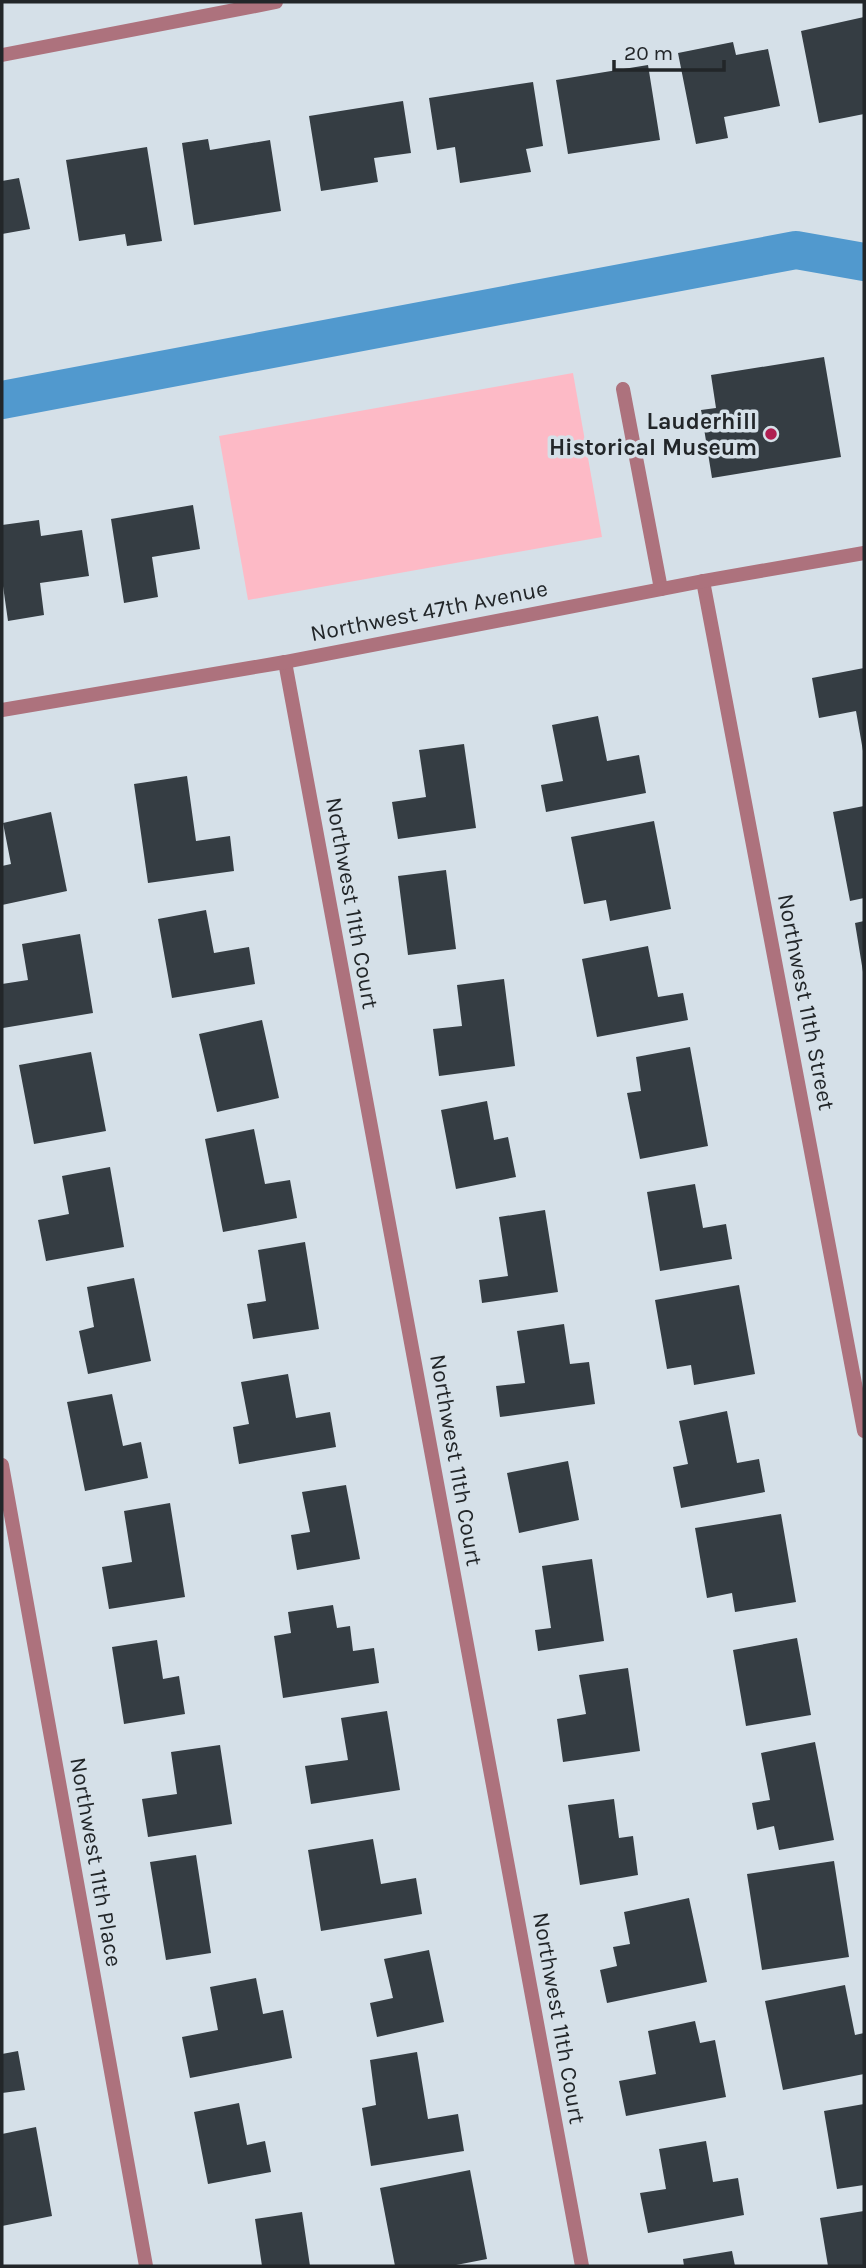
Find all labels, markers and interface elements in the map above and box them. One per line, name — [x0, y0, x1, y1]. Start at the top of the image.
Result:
scale bar — [614, 28, 724, 72]
text: 20 m — [624, 41, 673, 65]
place label: Lauderhill Historical Museum — [549, 408, 757, 461]
marker: Lauderhill Historical Museum — [763, 426, 779, 442]
street label: Northwest 47th Avenue — [308, 575, 550, 647]
street label: Northwest 11th Court — [320, 795, 384, 1011]
street label: Northwest 11th Street — [772, 891, 840, 1113]
street label: Northwest 11th Court — [424, 1352, 488, 1568]
street label: Northwest 11th Place — [64, 1755, 128, 1969]
street label: Northwest 11th Court — [527, 1910, 591, 2126]

